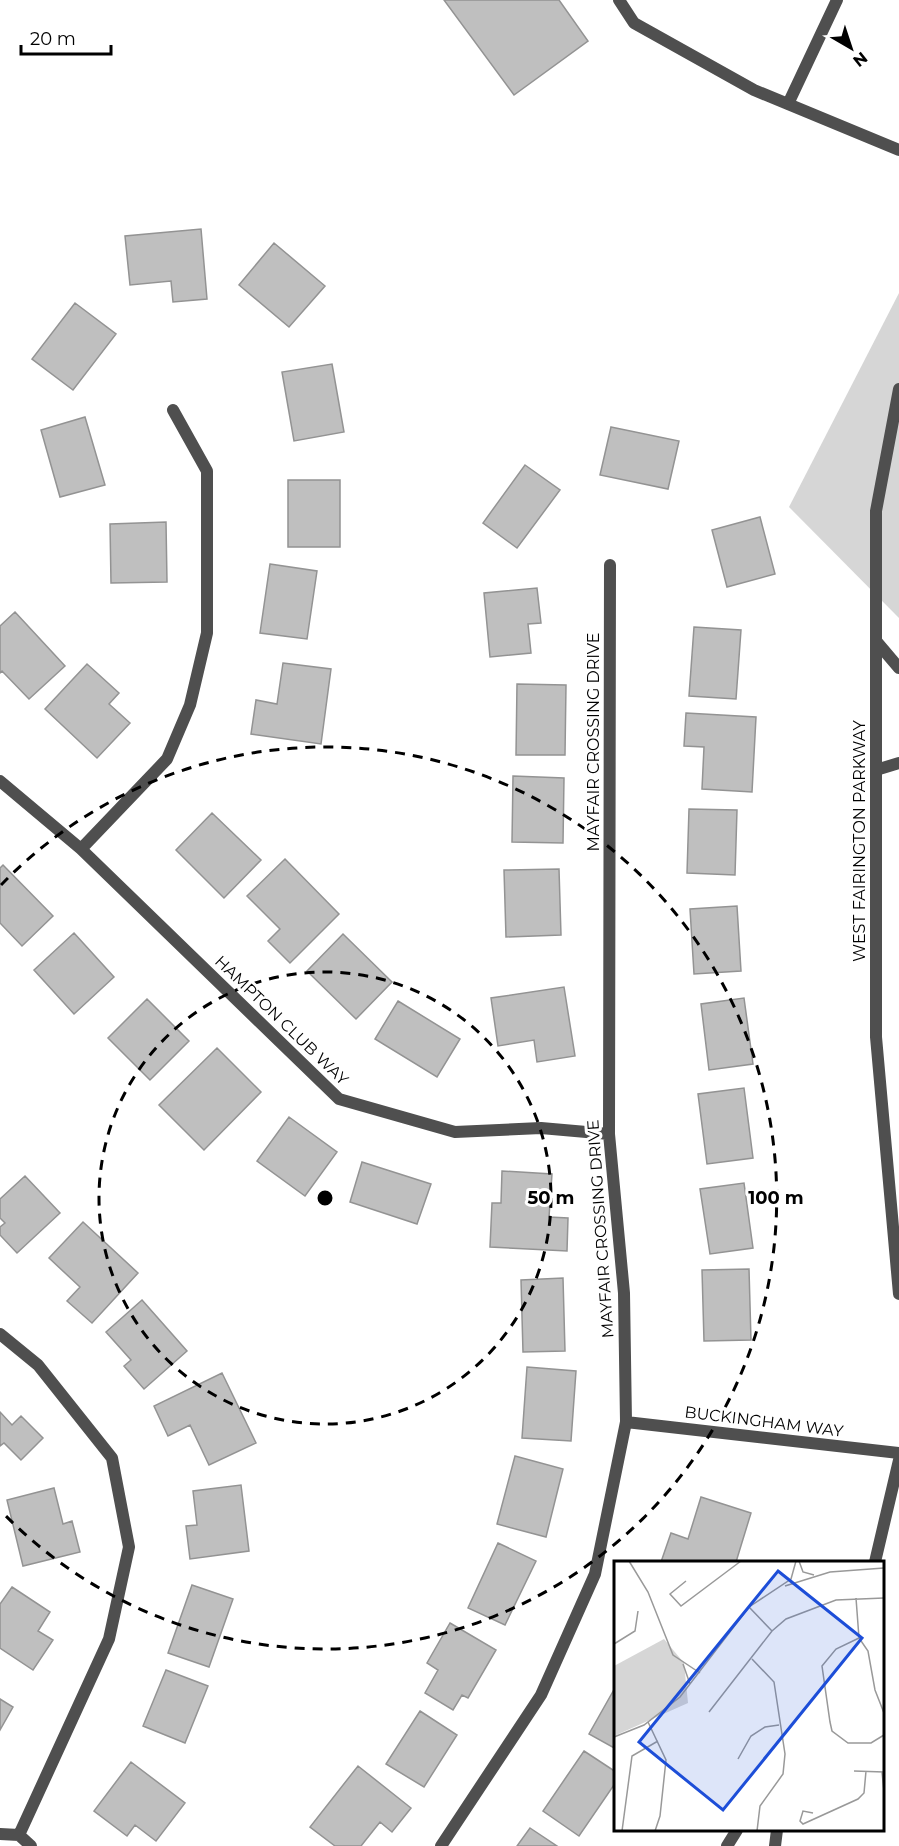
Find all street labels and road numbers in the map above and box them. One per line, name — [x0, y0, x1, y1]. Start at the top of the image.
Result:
street label: MAYFAIR CROSSING DRIVE — [584, 632, 603, 852]
street label: WEST FAIRINGTON PARKWAY — [850, 720, 869, 962]
street label: HAMPTON CLUB WAY — [211, 952, 353, 1090]
street label: MAYFAIR CROSSING DRIVE — [583, 1119, 618, 1339]
street label: BUCKINGHAM WAY — [684, 1402, 845, 1441]

